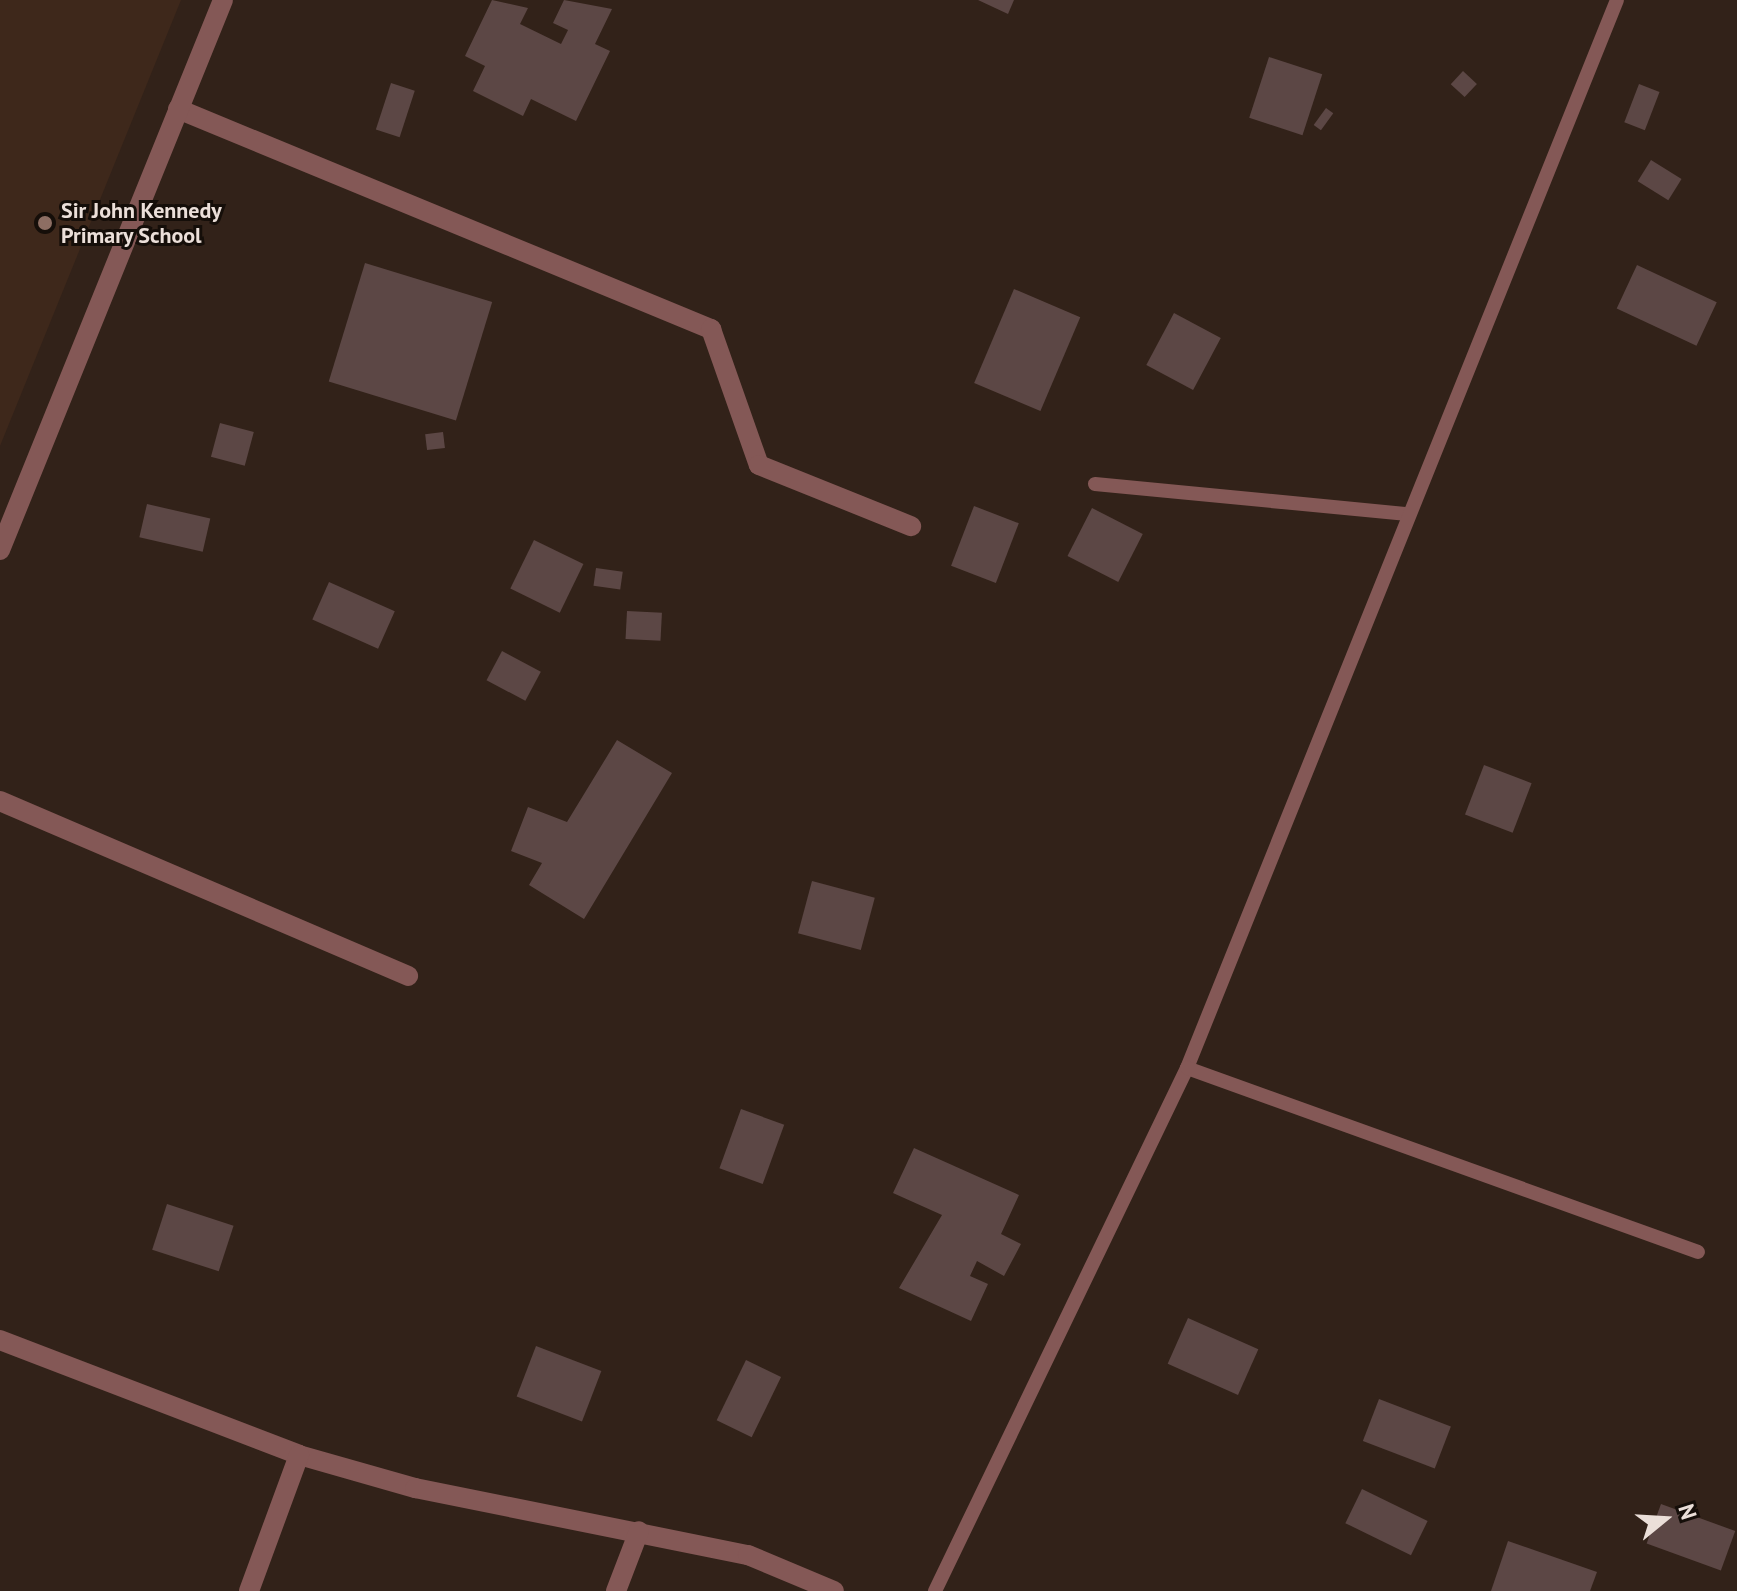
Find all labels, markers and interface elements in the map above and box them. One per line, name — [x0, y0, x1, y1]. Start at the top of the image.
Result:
place label: Sir John Kennedy Primary School — [61, 197, 222, 248]
marker: Sir John Kennedy Primary School — [36, 214, 54, 232]
north arrow — [1625, 1479, 1705, 1559]
text: N — [1672, 1500, 1703, 1523]

